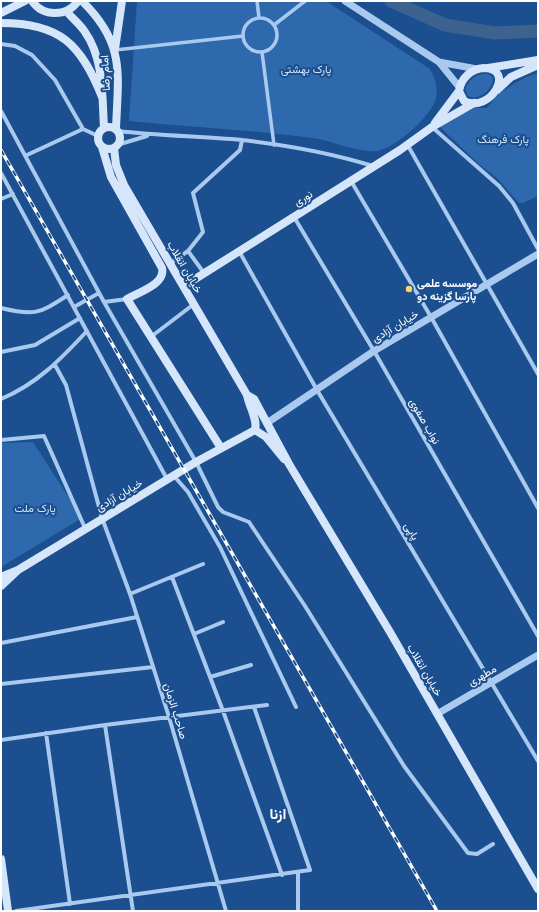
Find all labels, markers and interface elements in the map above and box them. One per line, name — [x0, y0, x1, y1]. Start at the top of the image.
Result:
street label: امام رضا — [96, 55, 114, 91]
park label: پارک بهشتی — [281, 61, 331, 77]
park label: پارک فرهنگ — [477, 131, 529, 147]
street label: نوری — [290, 186, 316, 210]
street label: خیابان انقلاب — [164, 238, 206, 296]
place label: موسسه علمی پارسا گزینه دو — [417, 275, 477, 304]
marker: موسسه علمی پارسا گزینه دو — [404, 284, 414, 294]
street label: خیابان آزادی — [369, 306, 421, 346]
street label: نواب صفوی — [405, 395, 445, 447]
street label: خیابان آزادی — [93, 475, 145, 515]
park label: پارک ملت — [14, 500, 56, 516]
street label: پاپی — [400, 519, 424, 543]
street label: خیابان انقلاب — [404, 641, 446, 699]
street label: مطهری — [465, 660, 499, 690]
street label: صاحب الزمان — [160, 681, 192, 741]
district label: ازنا — [270, 803, 286, 824]

